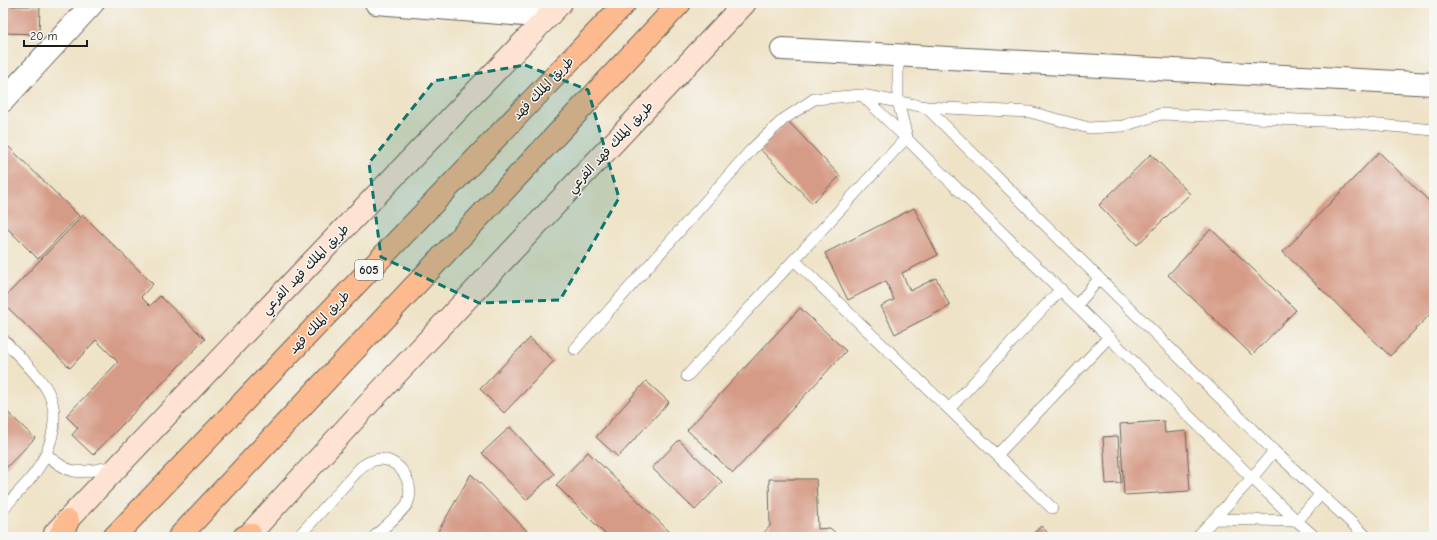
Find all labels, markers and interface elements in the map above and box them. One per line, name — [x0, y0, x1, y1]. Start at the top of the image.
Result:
scale bar — [24, 22, 87, 48]
text: 20 m — [30, 29, 58, 43]
street label: طريق الملك فهد — [509, 53, 577, 123]
street label: طريق الملك فهد الفرعي — [564, 98, 659, 198]
street label: طريق الملك فهد الفرعي — [258, 221, 355, 320]
road number: 605 — [355, 260, 383, 280]
street label: طريق الملك فهد — [285, 287, 353, 357]

